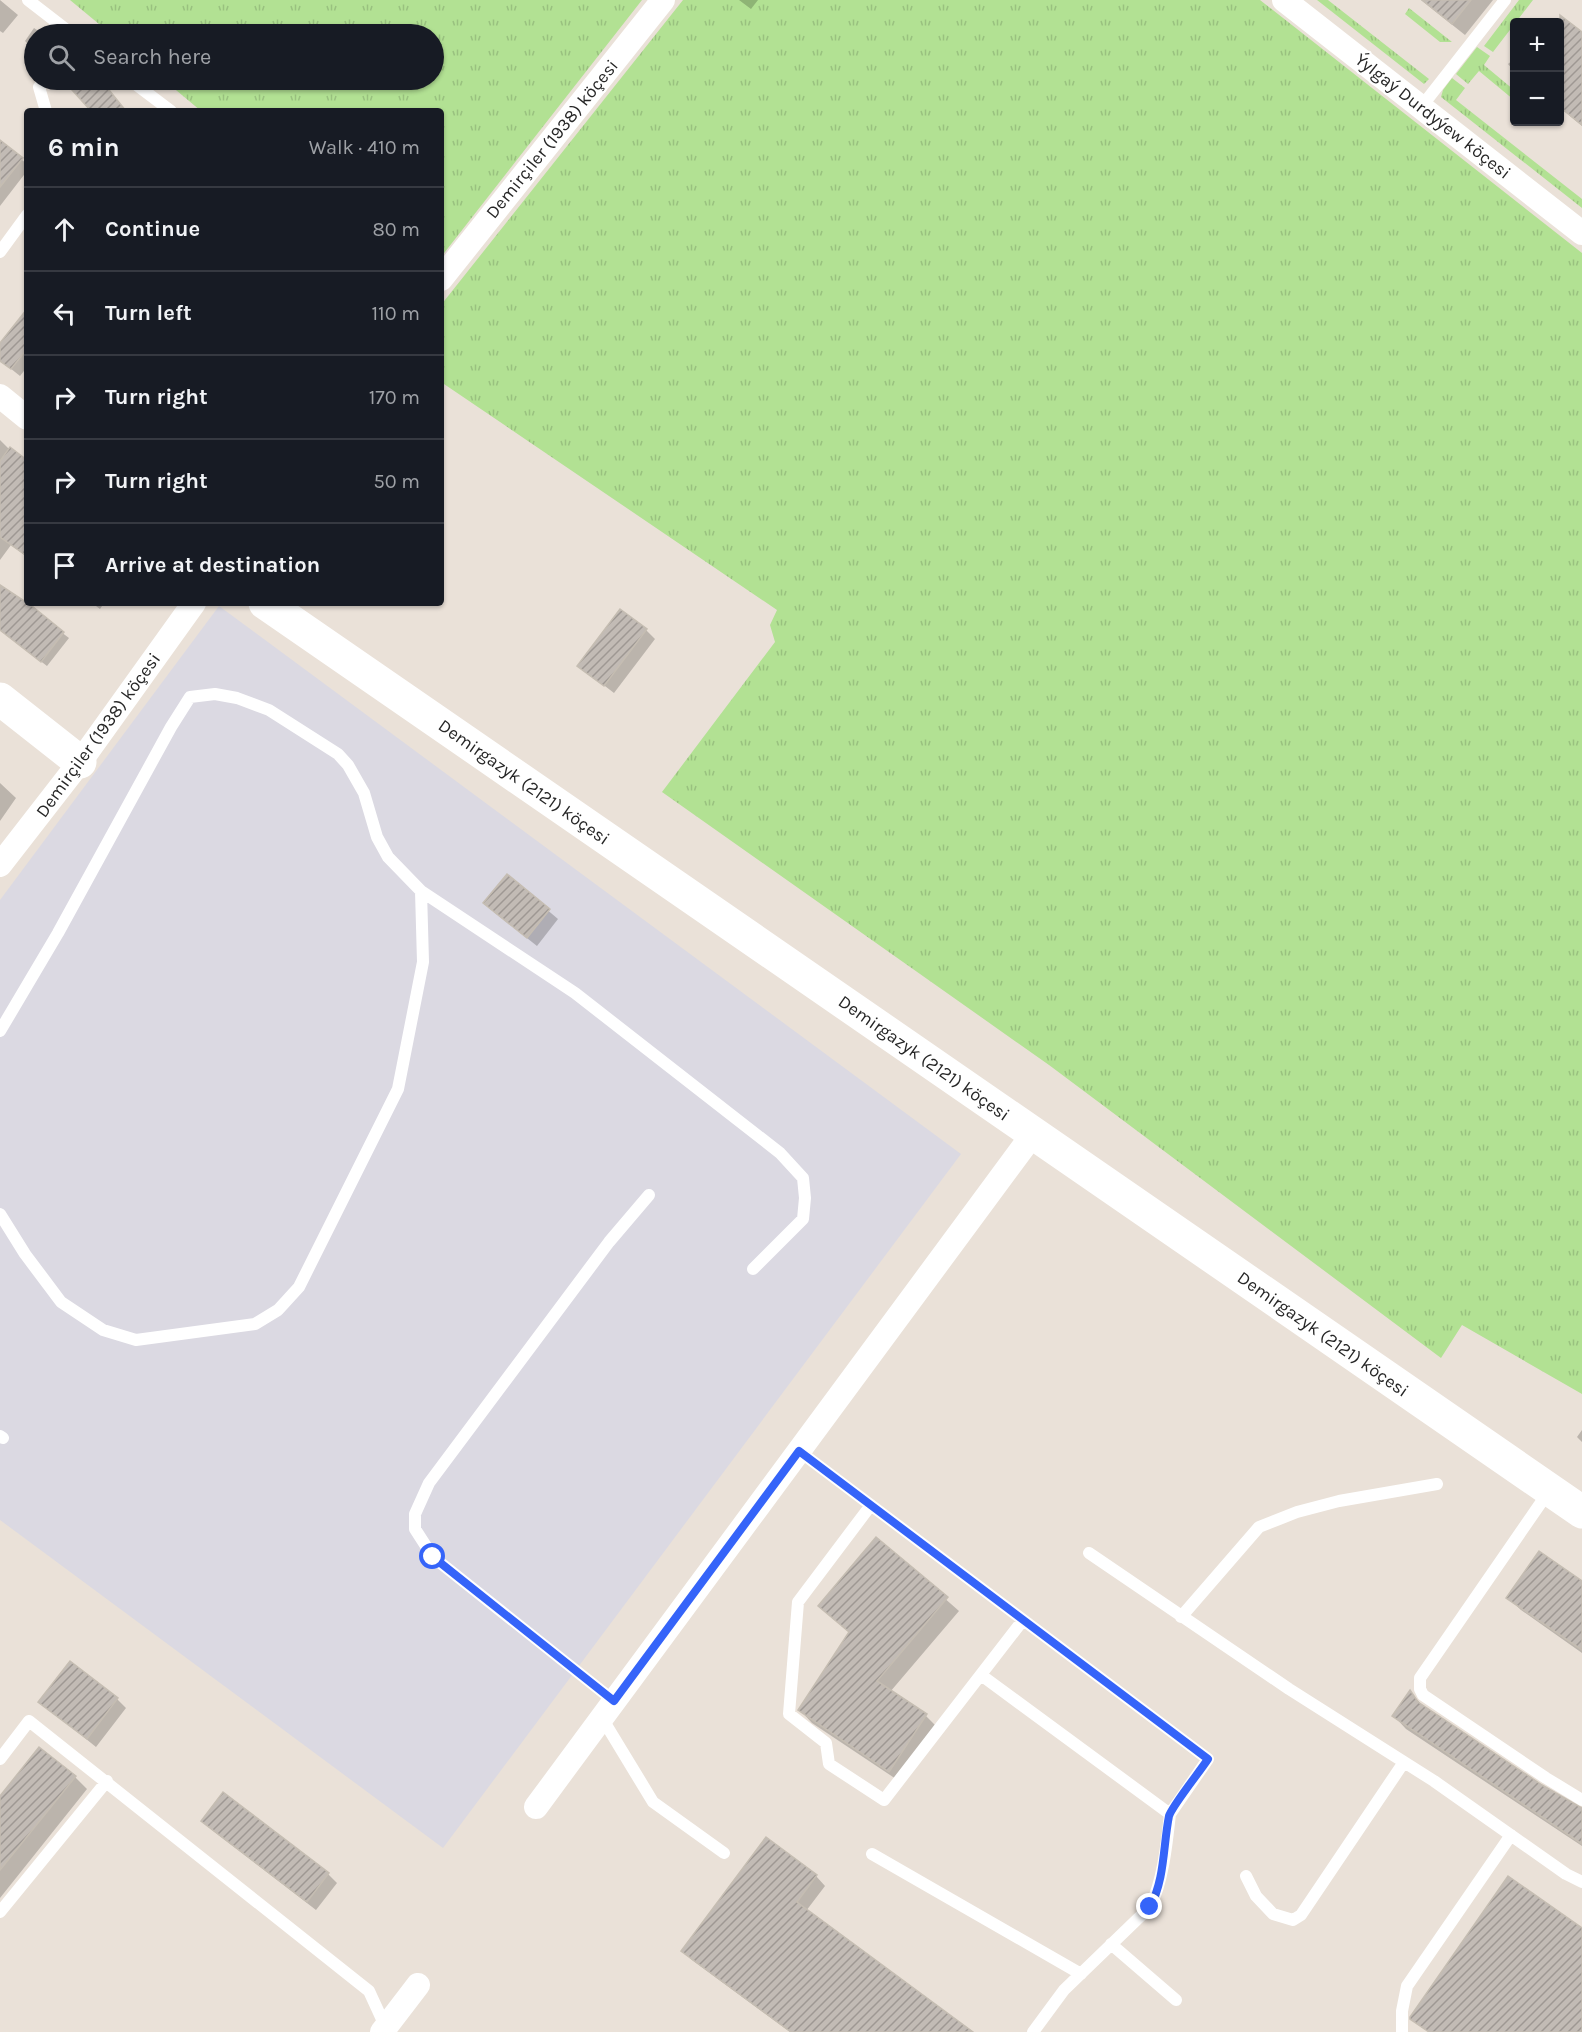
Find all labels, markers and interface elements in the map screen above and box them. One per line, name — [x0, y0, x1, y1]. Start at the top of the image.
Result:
map controls — [1510, 18, 1564, 126]
button: + — [1510, 18, 1564, 72]
search box — [24, 24, 444, 90]
icon: search — [45, 41, 78, 74]
text: Search here — [93, 44, 211, 70]
street label: Ýylgaý Durdyýew köçesi — [1351, 48, 1516, 184]
street label: Demirçiler (1938) köçesi — [481, 55, 623, 223]
button: − — [1510, 72, 1564, 126]
text: 6 min — [48, 132, 120, 163]
text: Walk · 410 m — [309, 136, 420, 159]
icon: ahead — [48, 213, 81, 246]
text: Continue — [105, 216, 200, 242]
text: 80 m — [372, 218, 420, 241]
icon: left — [48, 297, 81, 330]
text: Turn left — [105, 300, 192, 326]
text: 110 m — [371, 302, 420, 325]
icon: right — [48, 381, 81, 414]
text: Turn right — [105, 384, 208, 410]
text: 170 m — [369, 386, 420, 409]
icon: right — [48, 465, 81, 498]
text: Turn right — [105, 468, 208, 494]
text: 50 m — [373, 470, 420, 493]
icon: arrive — [48, 549, 81, 582]
text: Arrive at destination — [105, 552, 320, 578]
street label: Demirçiler (1938) köçesi — [31, 648, 165, 822]
street label: Demirgazyk (2121) köçesi — [434, 714, 614, 850]
street label: Demirgazyk (2121) köçesi — [834, 990, 1014, 1126]
street label: Demirgazyk (2121) köçesi — [1233, 1266, 1413, 1402]
route start — [419, 1543, 445, 1569]
route end — [1136, 1893, 1162, 1919]

